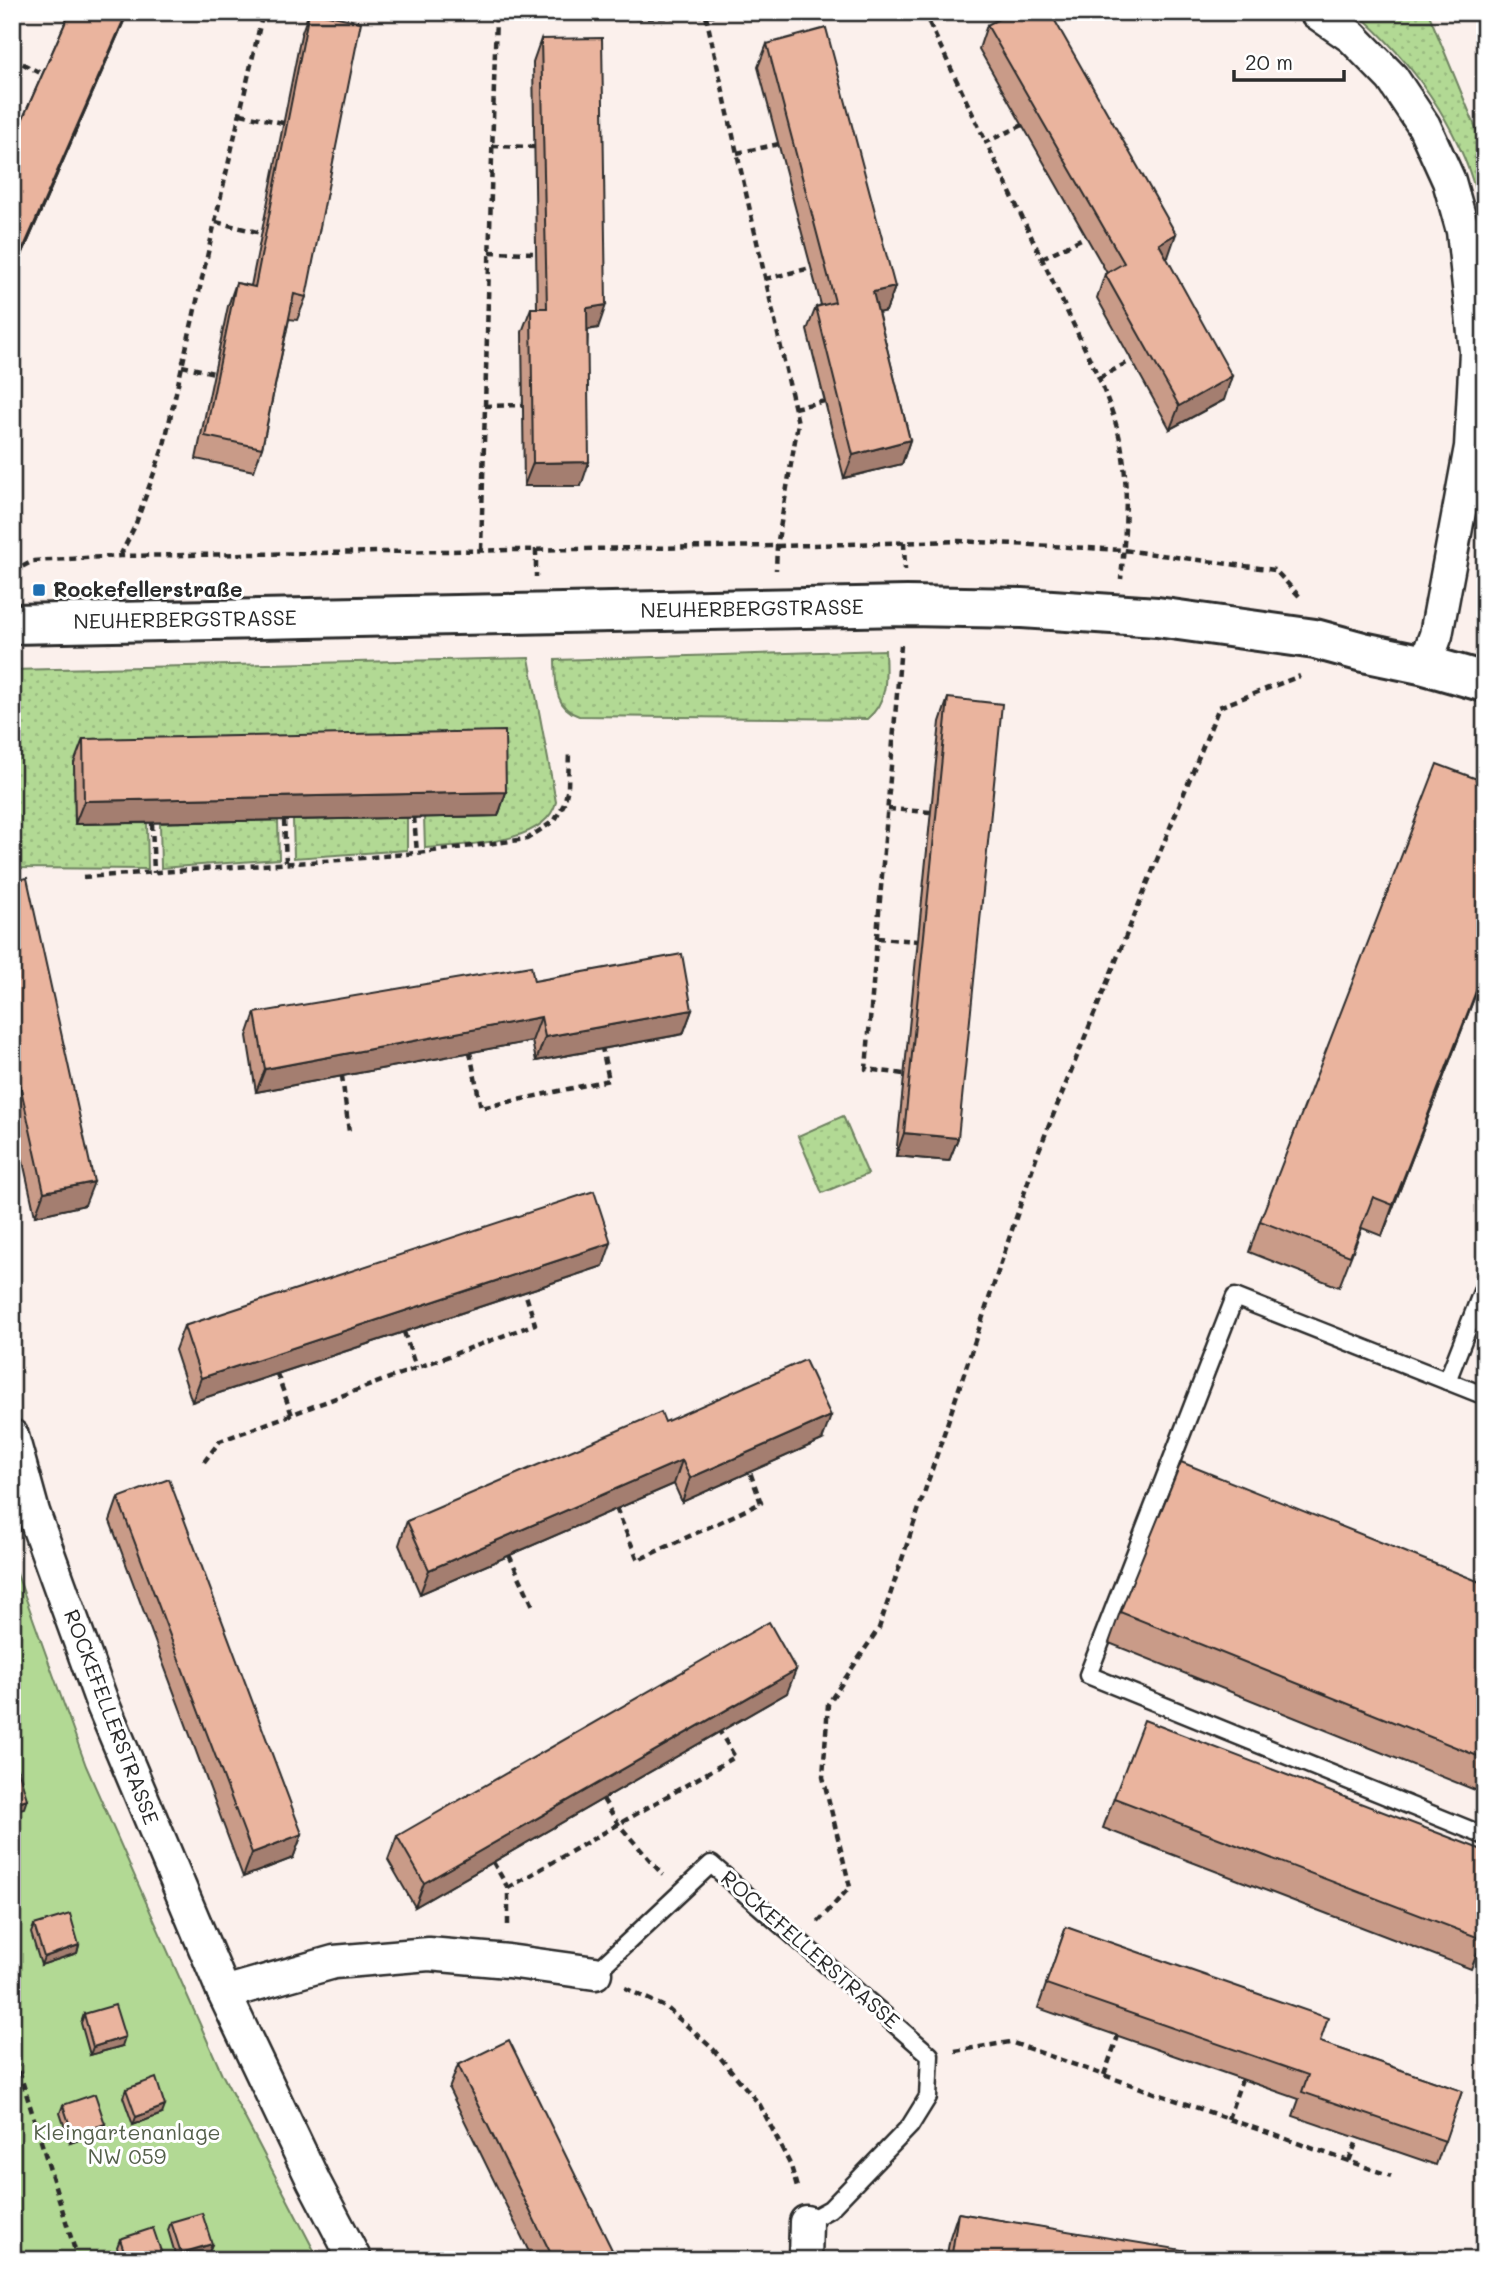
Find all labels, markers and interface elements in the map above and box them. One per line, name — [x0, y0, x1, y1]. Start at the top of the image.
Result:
scale bar — [1234, 38, 1345, 82]
text: 20 m — [1245, 48, 1293, 75]
place label: Rockefellerstraße — [53, 575, 242, 602]
marker: Rockefellerstraße — [31, 582, 47, 598]
street label: NEUHERBERGSTRASSE — [640, 592, 864, 623]
street label: NEUHERBERGSTRASSE — [73, 603, 297, 634]
street label: ROCKEFELLERSTRASSE — [59, 1605, 166, 1828]
street label: ROCKEFELLERSTRASSE — [716, 1864, 906, 2034]
park label: Kleingartenanlage NW 059 — [33, 2118, 221, 2169]

